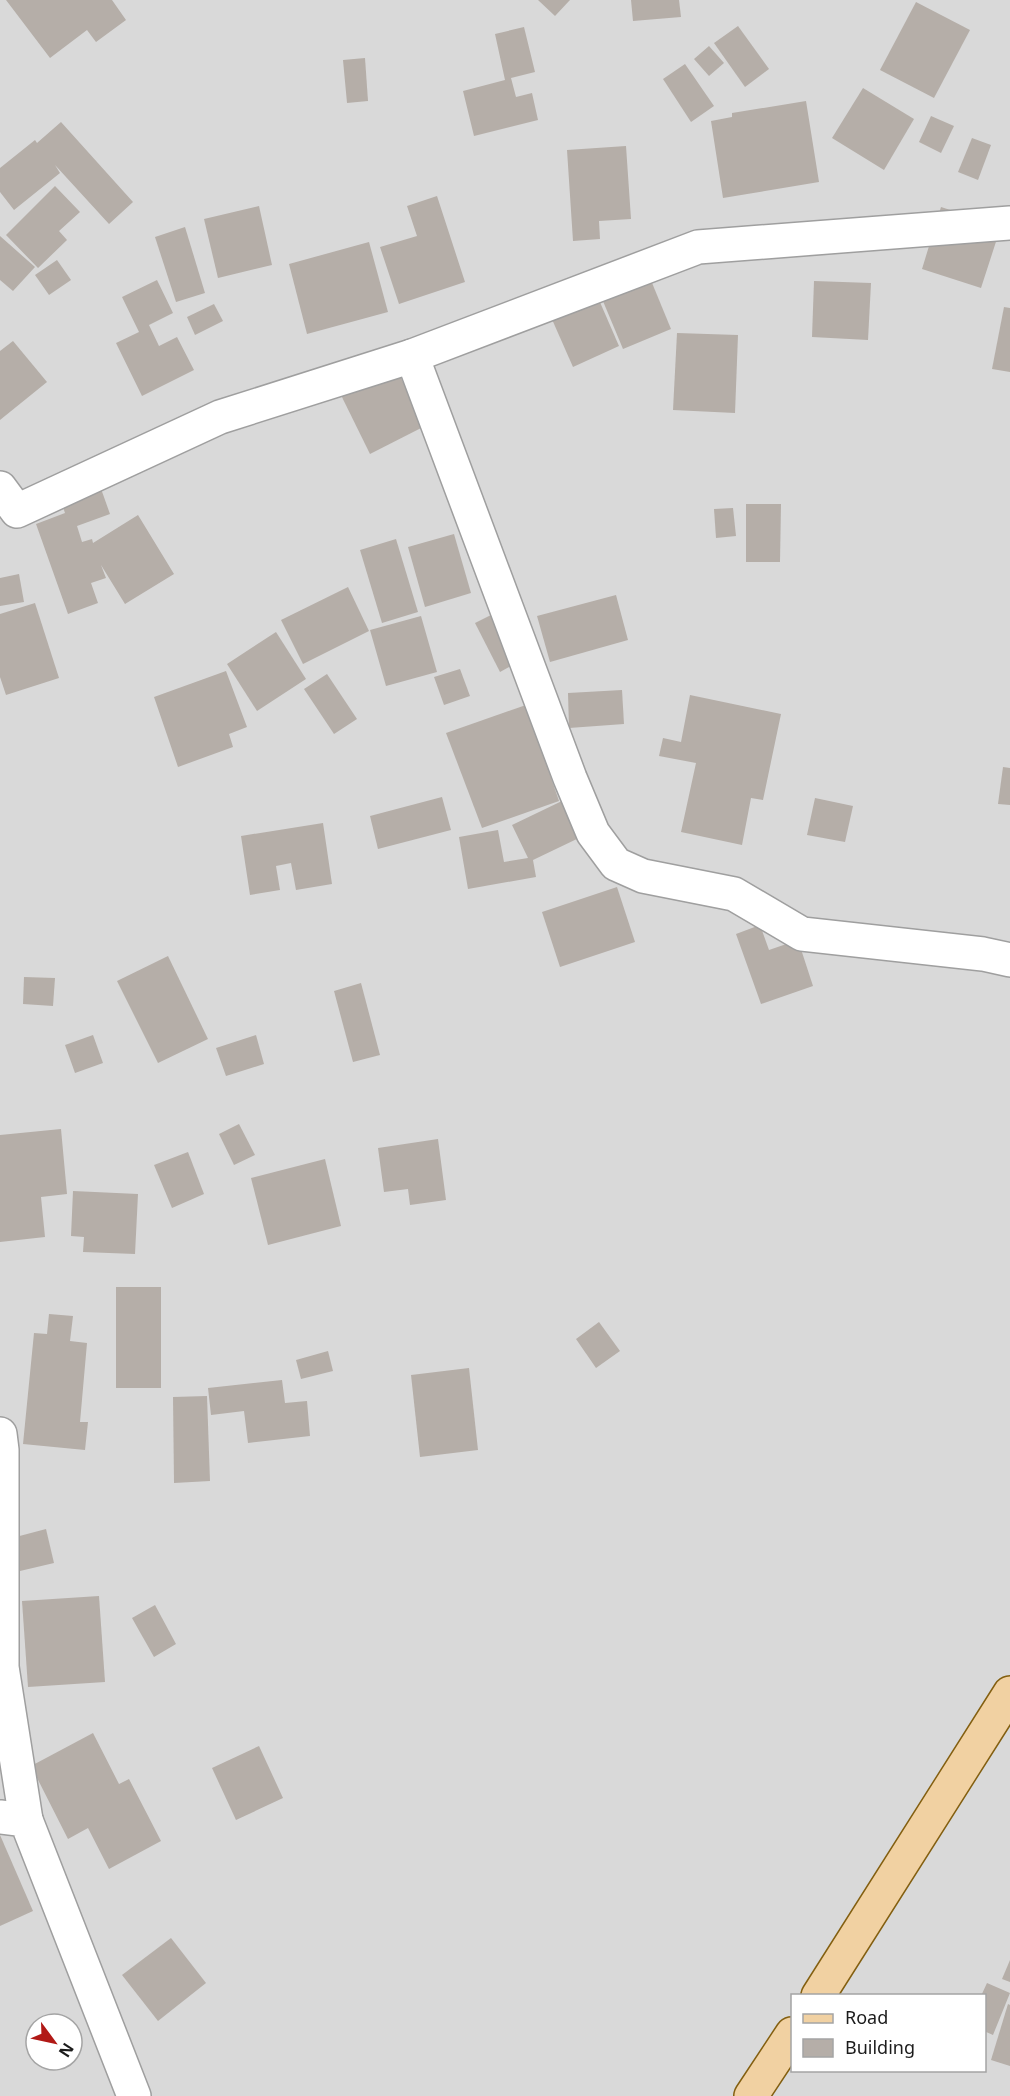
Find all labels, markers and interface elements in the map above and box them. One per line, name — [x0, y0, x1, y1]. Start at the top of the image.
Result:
legend — [791, 1994, 986, 2072]
text: Road — [845, 2005, 888, 2029]
north arrow — [24, 2012, 84, 2072]
text: Building — [845, 2035, 915, 2059]
text: N — [54, 2039, 79, 2062]

